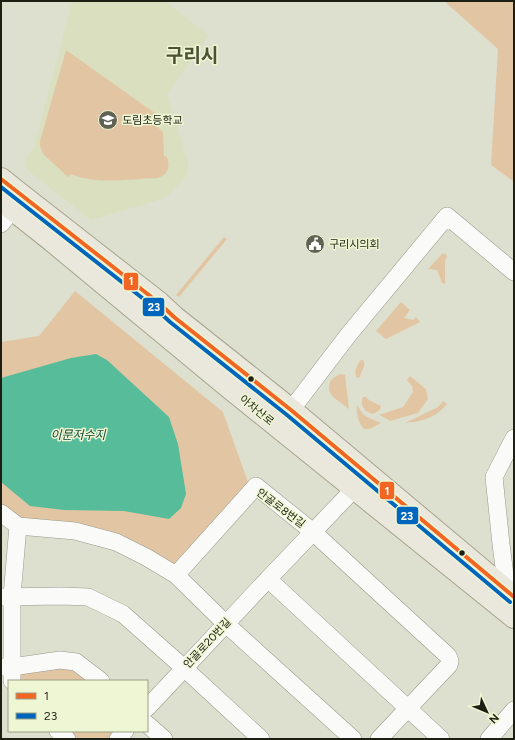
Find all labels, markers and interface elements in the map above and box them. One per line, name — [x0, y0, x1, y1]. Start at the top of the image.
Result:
district label: 구리시 — [166, 44, 218, 67]
school or university icon: 도림초등학교 — [97, 109, 119, 131]
place label: 도림초등학교 — [122, 114, 183, 127]
public building icon: 구리시의회 — [304, 233, 326, 255]
place label: 구리시의회 — [329, 238, 380, 251]
line badge: 1 — [123, 272, 139, 291]
text: 1 — [129, 275, 133, 288]
line badge: 23 — [142, 297, 165, 317]
text: 23 — [148, 301, 160, 314]
unlabelled marker — [246, 374, 256, 384]
street label: 아차산로 — [237, 393, 277, 428]
water label: 이문저수지 — [50, 428, 107, 442]
line badge: 1 — [379, 481, 395, 500]
text: 1 — [385, 485, 389, 498]
street label: 안골로8번길 — [254, 486, 308, 531]
line badge: 23 — [396, 506, 419, 525]
text: 23 — [401, 510, 413, 523]
unlabelled marker — [457, 548, 467, 558]
street label: 안골로20번길 — [181, 616, 234, 671]
legend — [8, 680, 148, 732]
text: 1 — [44, 689, 49, 703]
north arrow — [467, 692, 507, 732]
text: 23 — [44, 709, 57, 723]
text: N — [486, 711, 501, 726]

